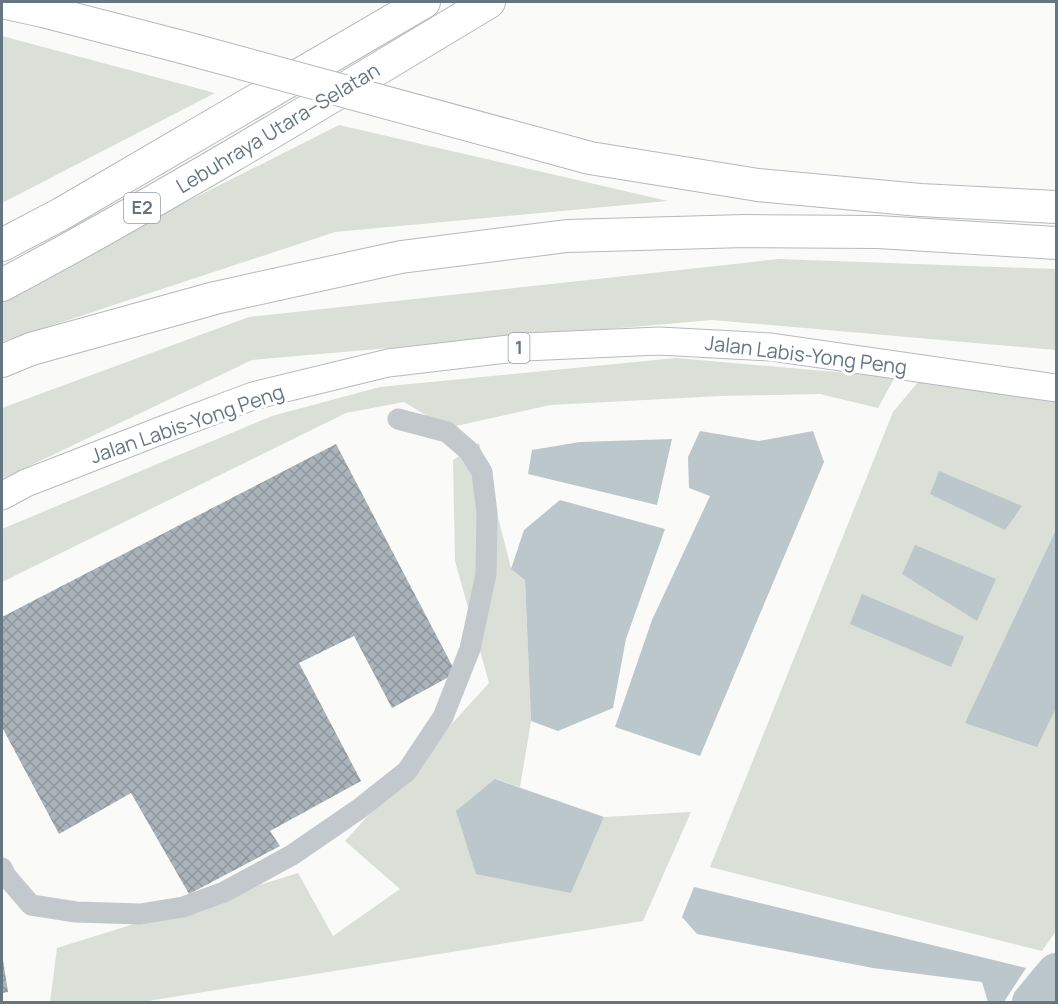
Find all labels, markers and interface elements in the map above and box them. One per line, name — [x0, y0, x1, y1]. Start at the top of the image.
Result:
street label: Lebuhraya Utara–Selatan — [171, 56, 384, 199]
road number: E2 — [124, 193, 160, 223]
street label: Jalan Labis-Yong Peng — [703, 329, 909, 380]
road number: 1 — [508, 333, 530, 363]
street label: Jalan Labis-Yong Peng — [86, 378, 287, 469]

